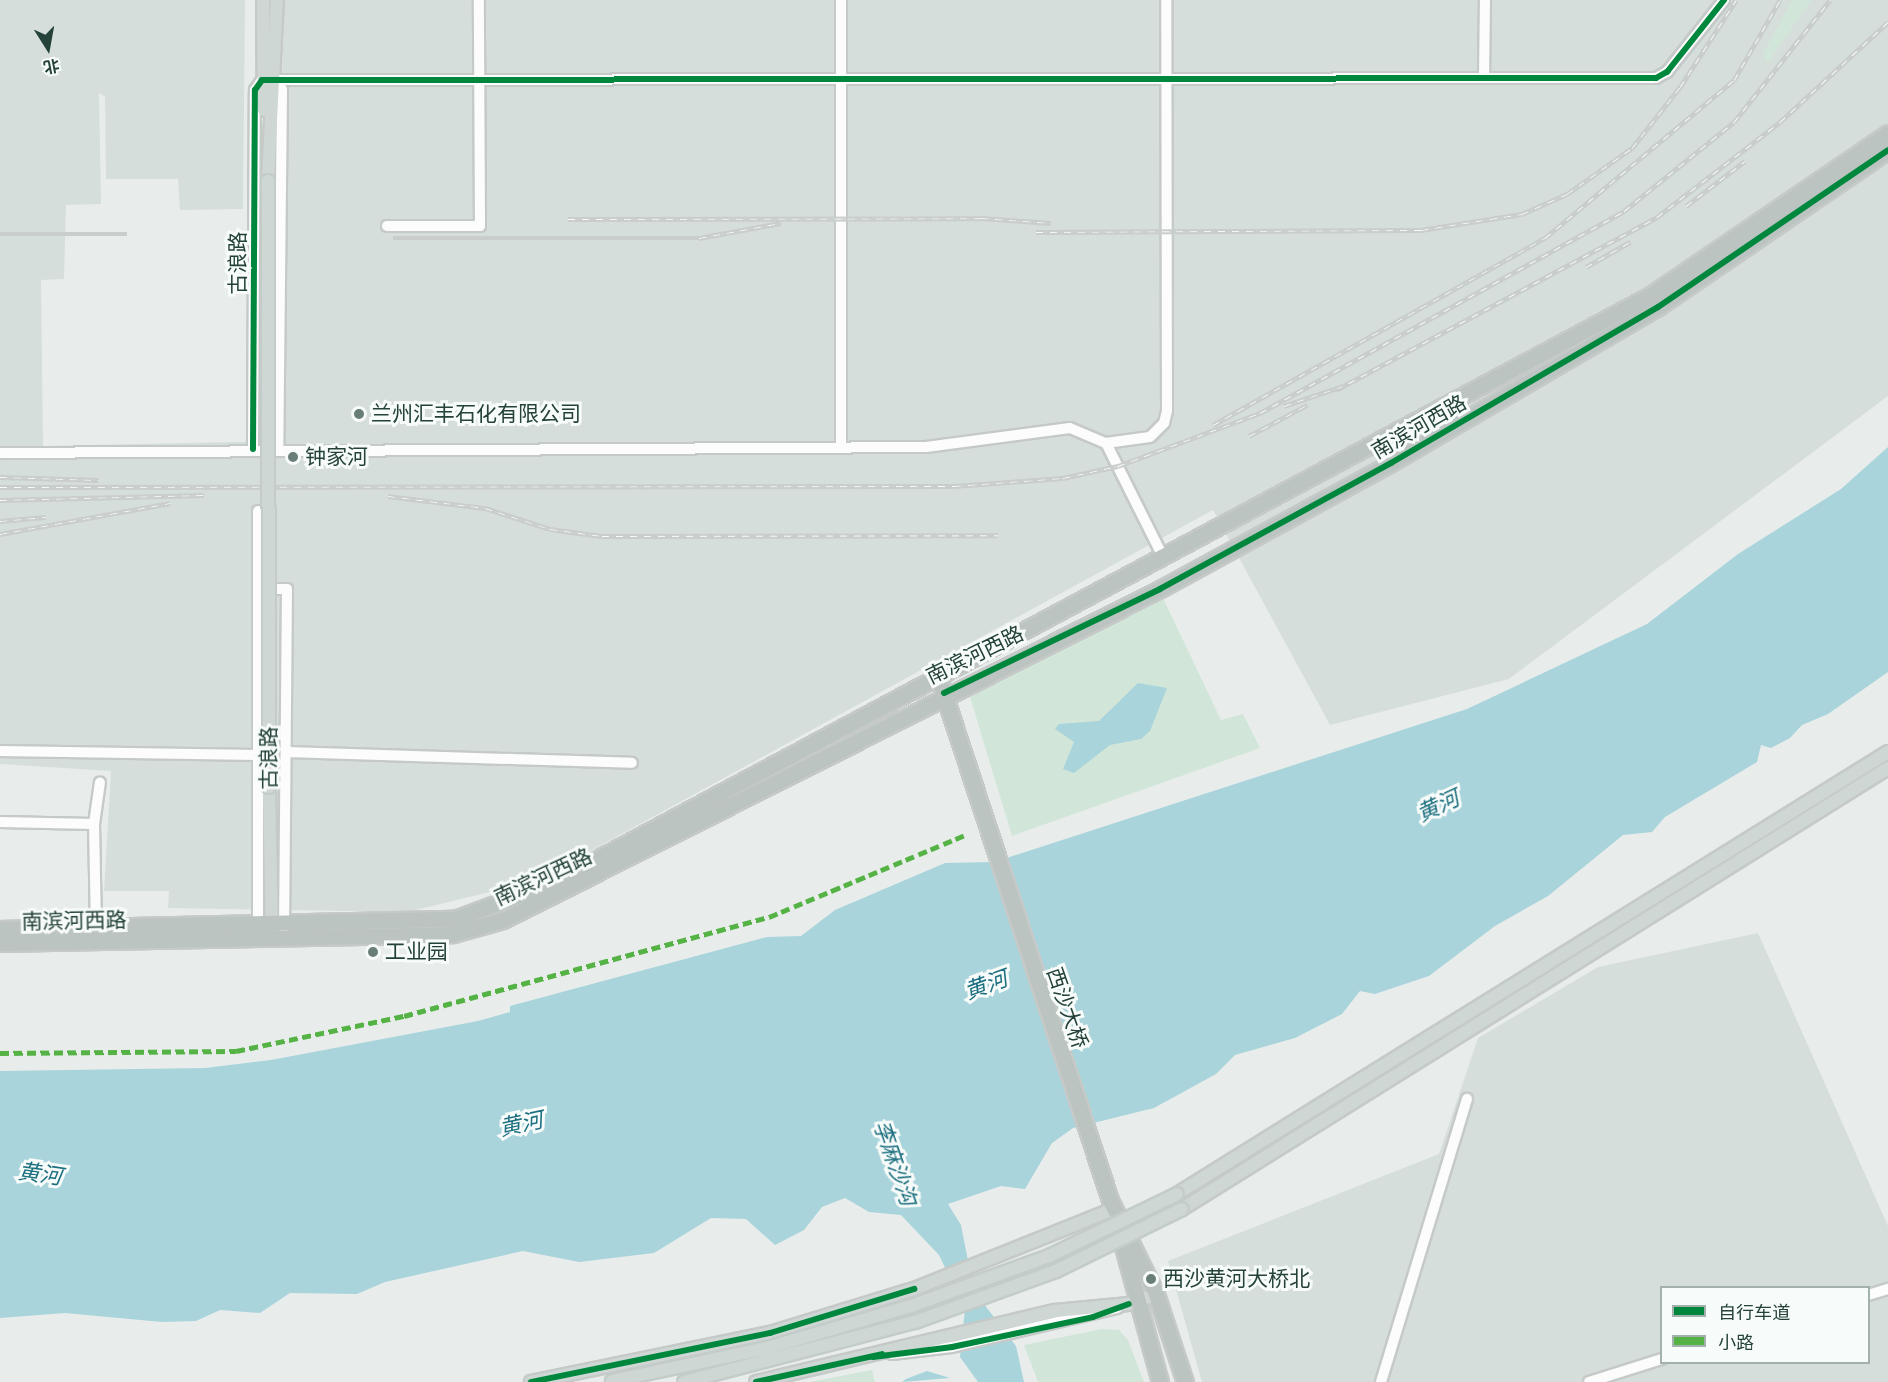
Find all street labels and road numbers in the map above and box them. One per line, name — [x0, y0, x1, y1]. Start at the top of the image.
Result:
street label: 古浪路 — [225, 232, 251, 294]
street label: 南滨河西路 — [1367, 390, 1471, 464]
street label: 南滨河西路 — [922, 621, 1028, 689]
street label: 古浪路 — [256, 727, 282, 789]
street label: 南滨河西路 — [490, 843, 596, 911]
street label: 南滨河西路 — [21, 907, 127, 935]
street label: 西沙大桥 — [1041, 964, 1093, 1052]

